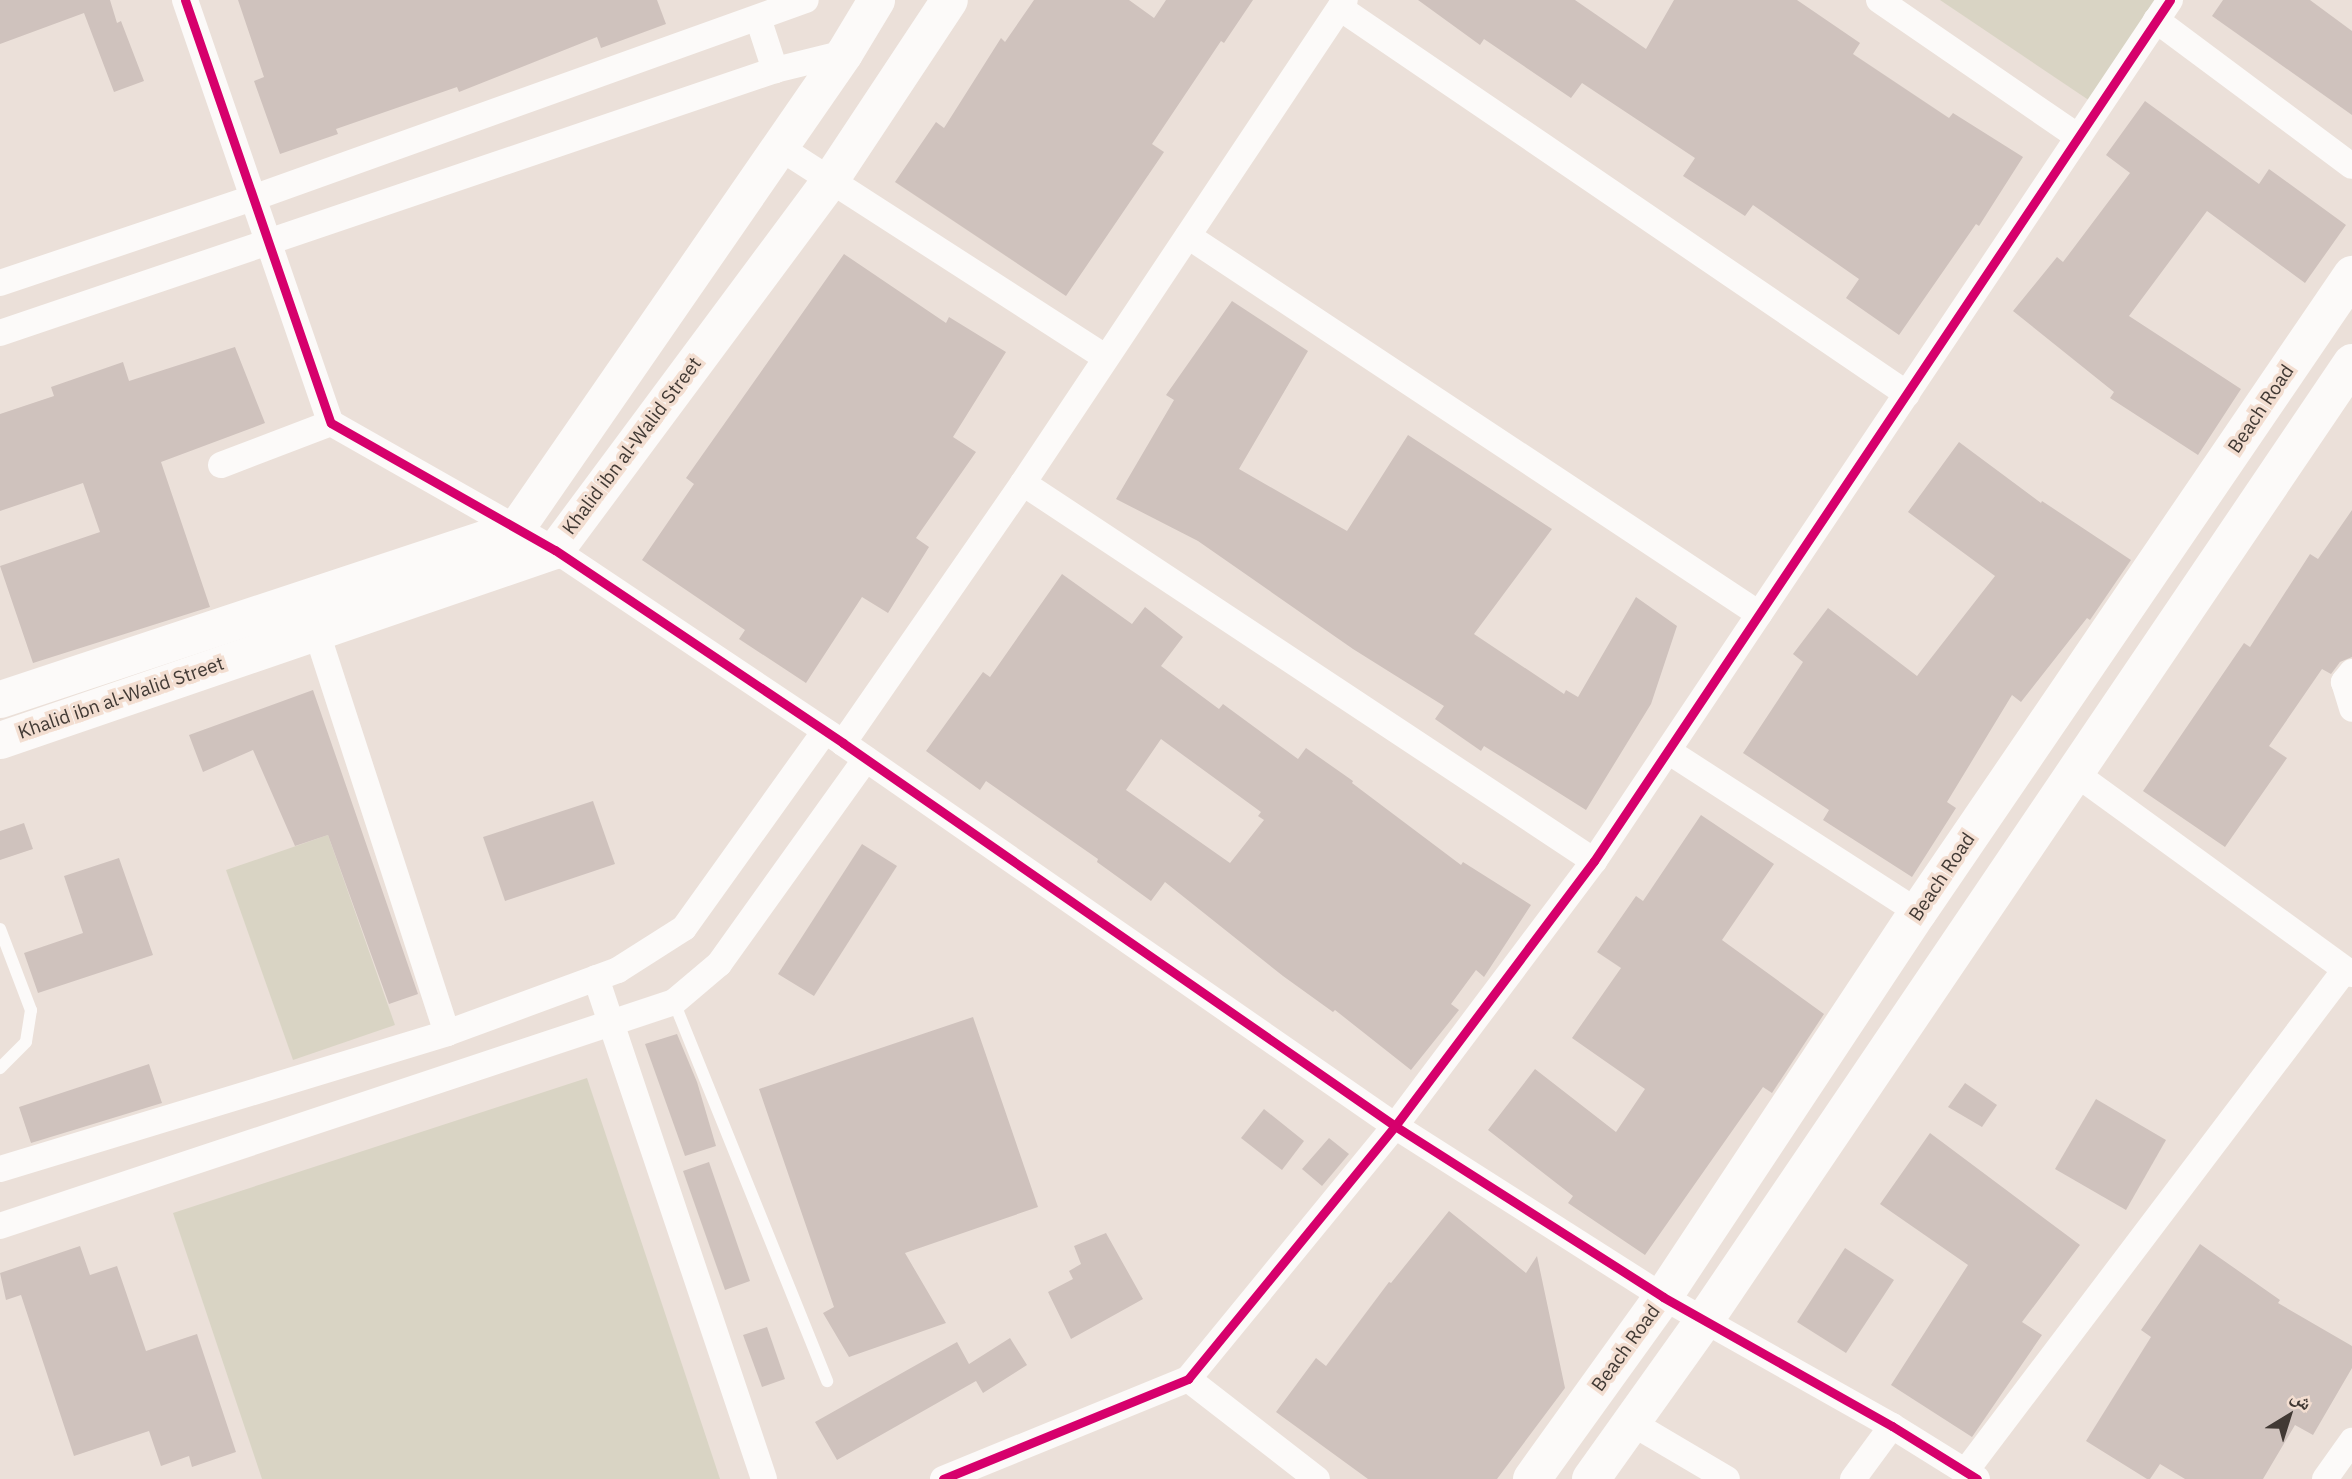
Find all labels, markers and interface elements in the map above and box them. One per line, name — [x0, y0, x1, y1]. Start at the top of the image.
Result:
street label: Khalid ibn al-Walid Street — [558, 353, 706, 539]
street label: Beach Road — [2223, 361, 2299, 457]
street label: Khalid ibn al-Walid Street — [15, 652, 227, 744]
street label: Beach Road — [1904, 829, 1980, 925]
street label: Beach Road — [1587, 1300, 1665, 1396]
north arrow — [2254, 1381, 2324, 1451]
text: ش — [2287, 1384, 2317, 1415]

